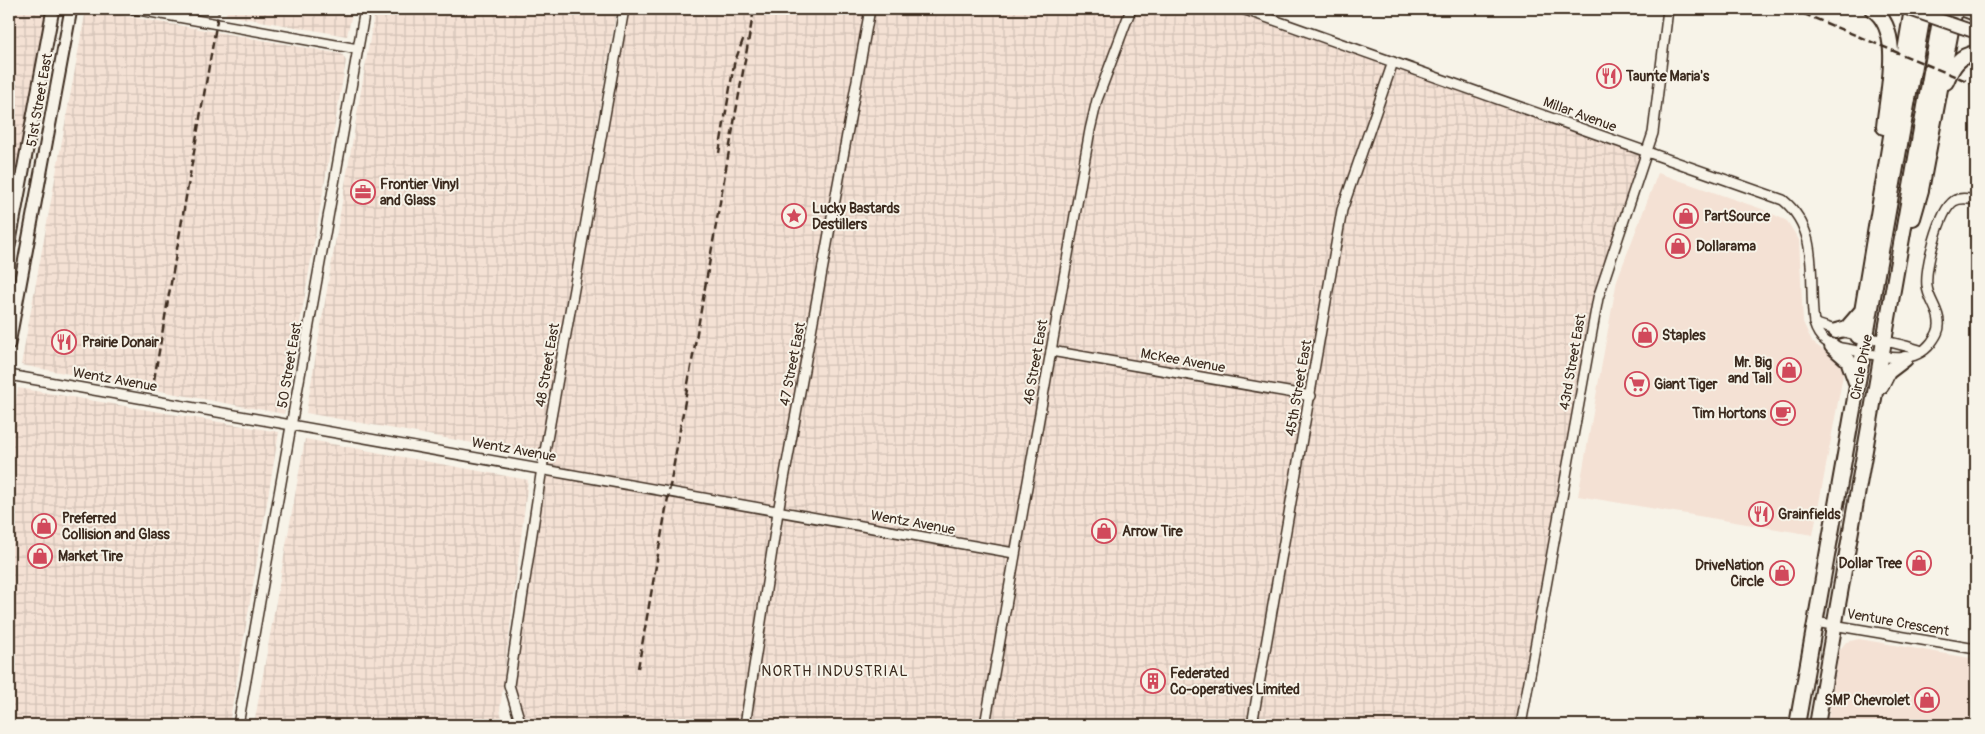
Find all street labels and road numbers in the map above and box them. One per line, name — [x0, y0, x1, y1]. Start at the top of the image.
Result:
street label: 51st Street East — [23, 52, 56, 148]
street label: Millar Avenue — [1541, 93, 1619, 136]
street label: 43rd Street East — [1556, 312, 1589, 411]
street label: 46 Street East — [1020, 318, 1051, 406]
street label: 50 Street East — [274, 320, 305, 409]
street label: 47 Street East — [776, 320, 809, 408]
street label: 48 Street East — [532, 321, 563, 408]
street label: Circle Drive — [1847, 333, 1876, 401]
street label: 45th Street East — [1282, 338, 1315, 438]
street label: McKee Avenue — [1139, 345, 1227, 376]
street label: Wentz Avenue — [71, 364, 159, 395]
street label: Wentz Avenue — [470, 434, 558, 465]
street label: Wentz Avenue — [869, 507, 957, 538]
street label: Venture Crescent — [1845, 605, 1951, 640]

